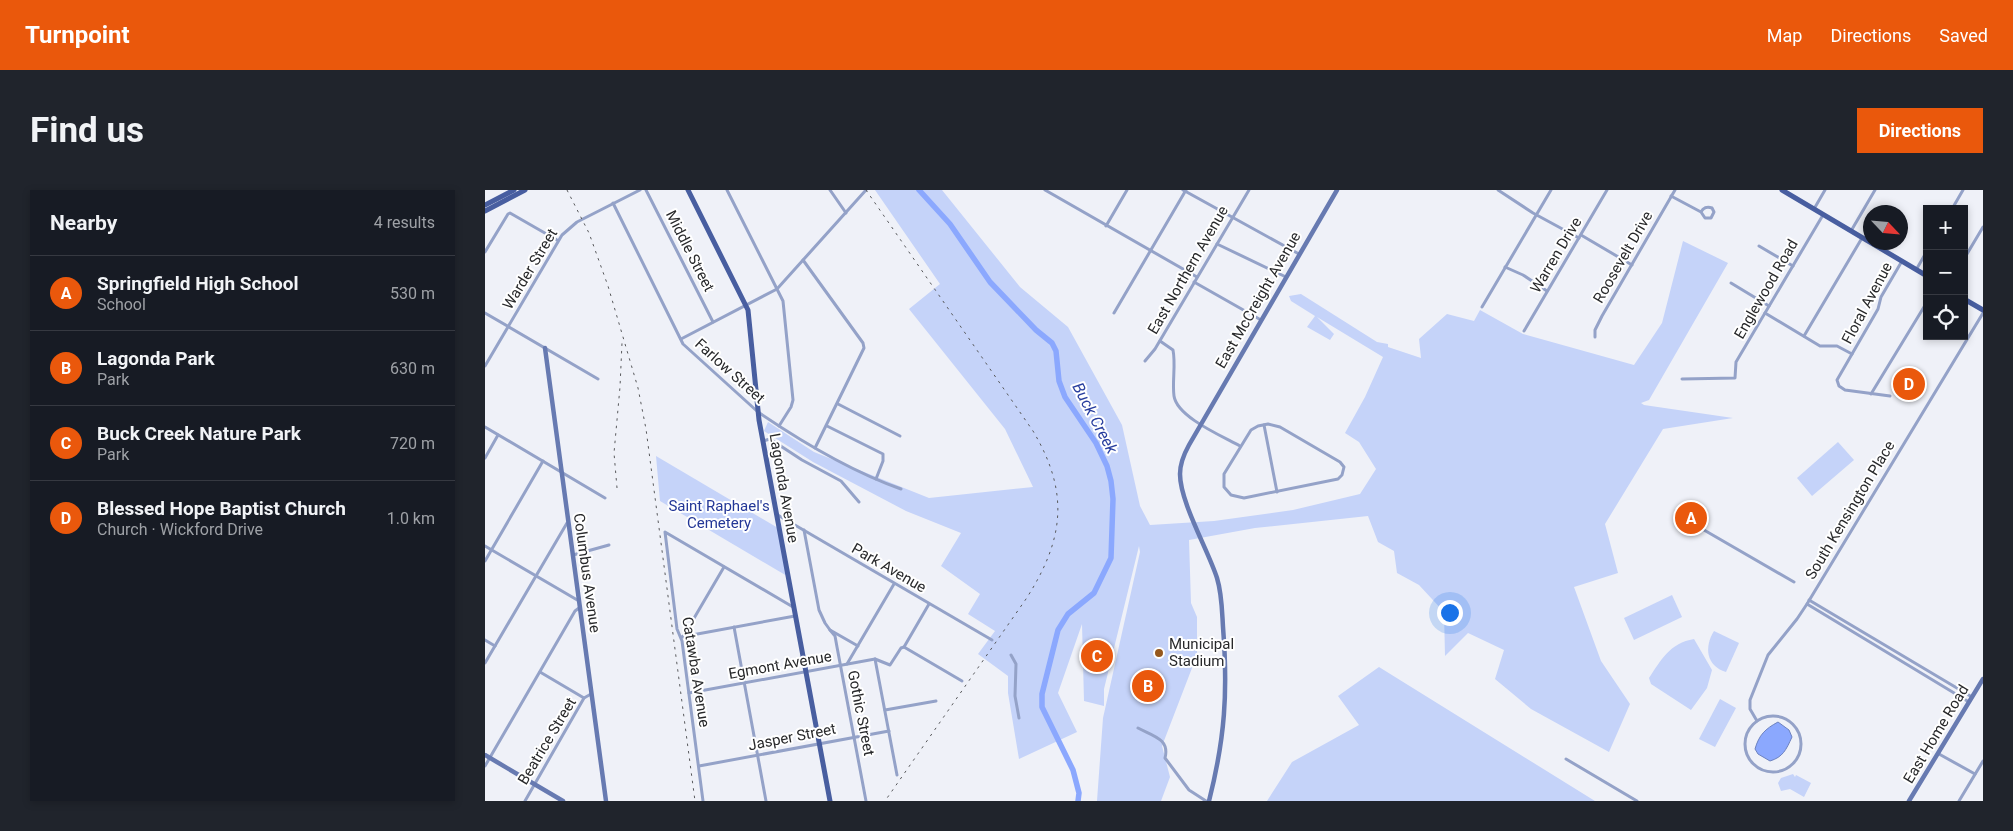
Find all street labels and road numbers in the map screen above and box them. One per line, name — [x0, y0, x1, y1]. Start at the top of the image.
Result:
street label: East Northern Avenue — [1144, 203, 1232, 337]
street label: Middle Street — [662, 207, 718, 295]
street label: Roosevelt Drive — [1589, 208, 1657, 306]
street label: Warren Drive — [1526, 214, 1586, 296]
street label: Warder Street — [499, 225, 561, 313]
street label: East McCreight Avenue — [1212, 228, 1304, 371]
street label: Englewood Road — [1730, 236, 1802, 342]
street label: Floral Avenue — [1838, 259, 1896, 347]
street label: Farlow Street — [691, 335, 769, 407]
street label: Lagonda Avenue — [766, 432, 802, 544]
street label: South Kensington Place — [1801, 437, 1899, 583]
street label: Columbus Avenue — [570, 512, 604, 634]
street label: Park Avenue — [849, 539, 929, 597]
street label: Catawba Avenue — [678, 615, 714, 729]
street label: Egmont Avenue — [727, 647, 833, 683]
street label: Gothic Street — [844, 669, 878, 757]
street label: East Home Road — [1900, 682, 1972, 786]
street label: Beatrice Street — [514, 694, 580, 788]
street label: Jasper Street — [747, 720, 837, 754]

